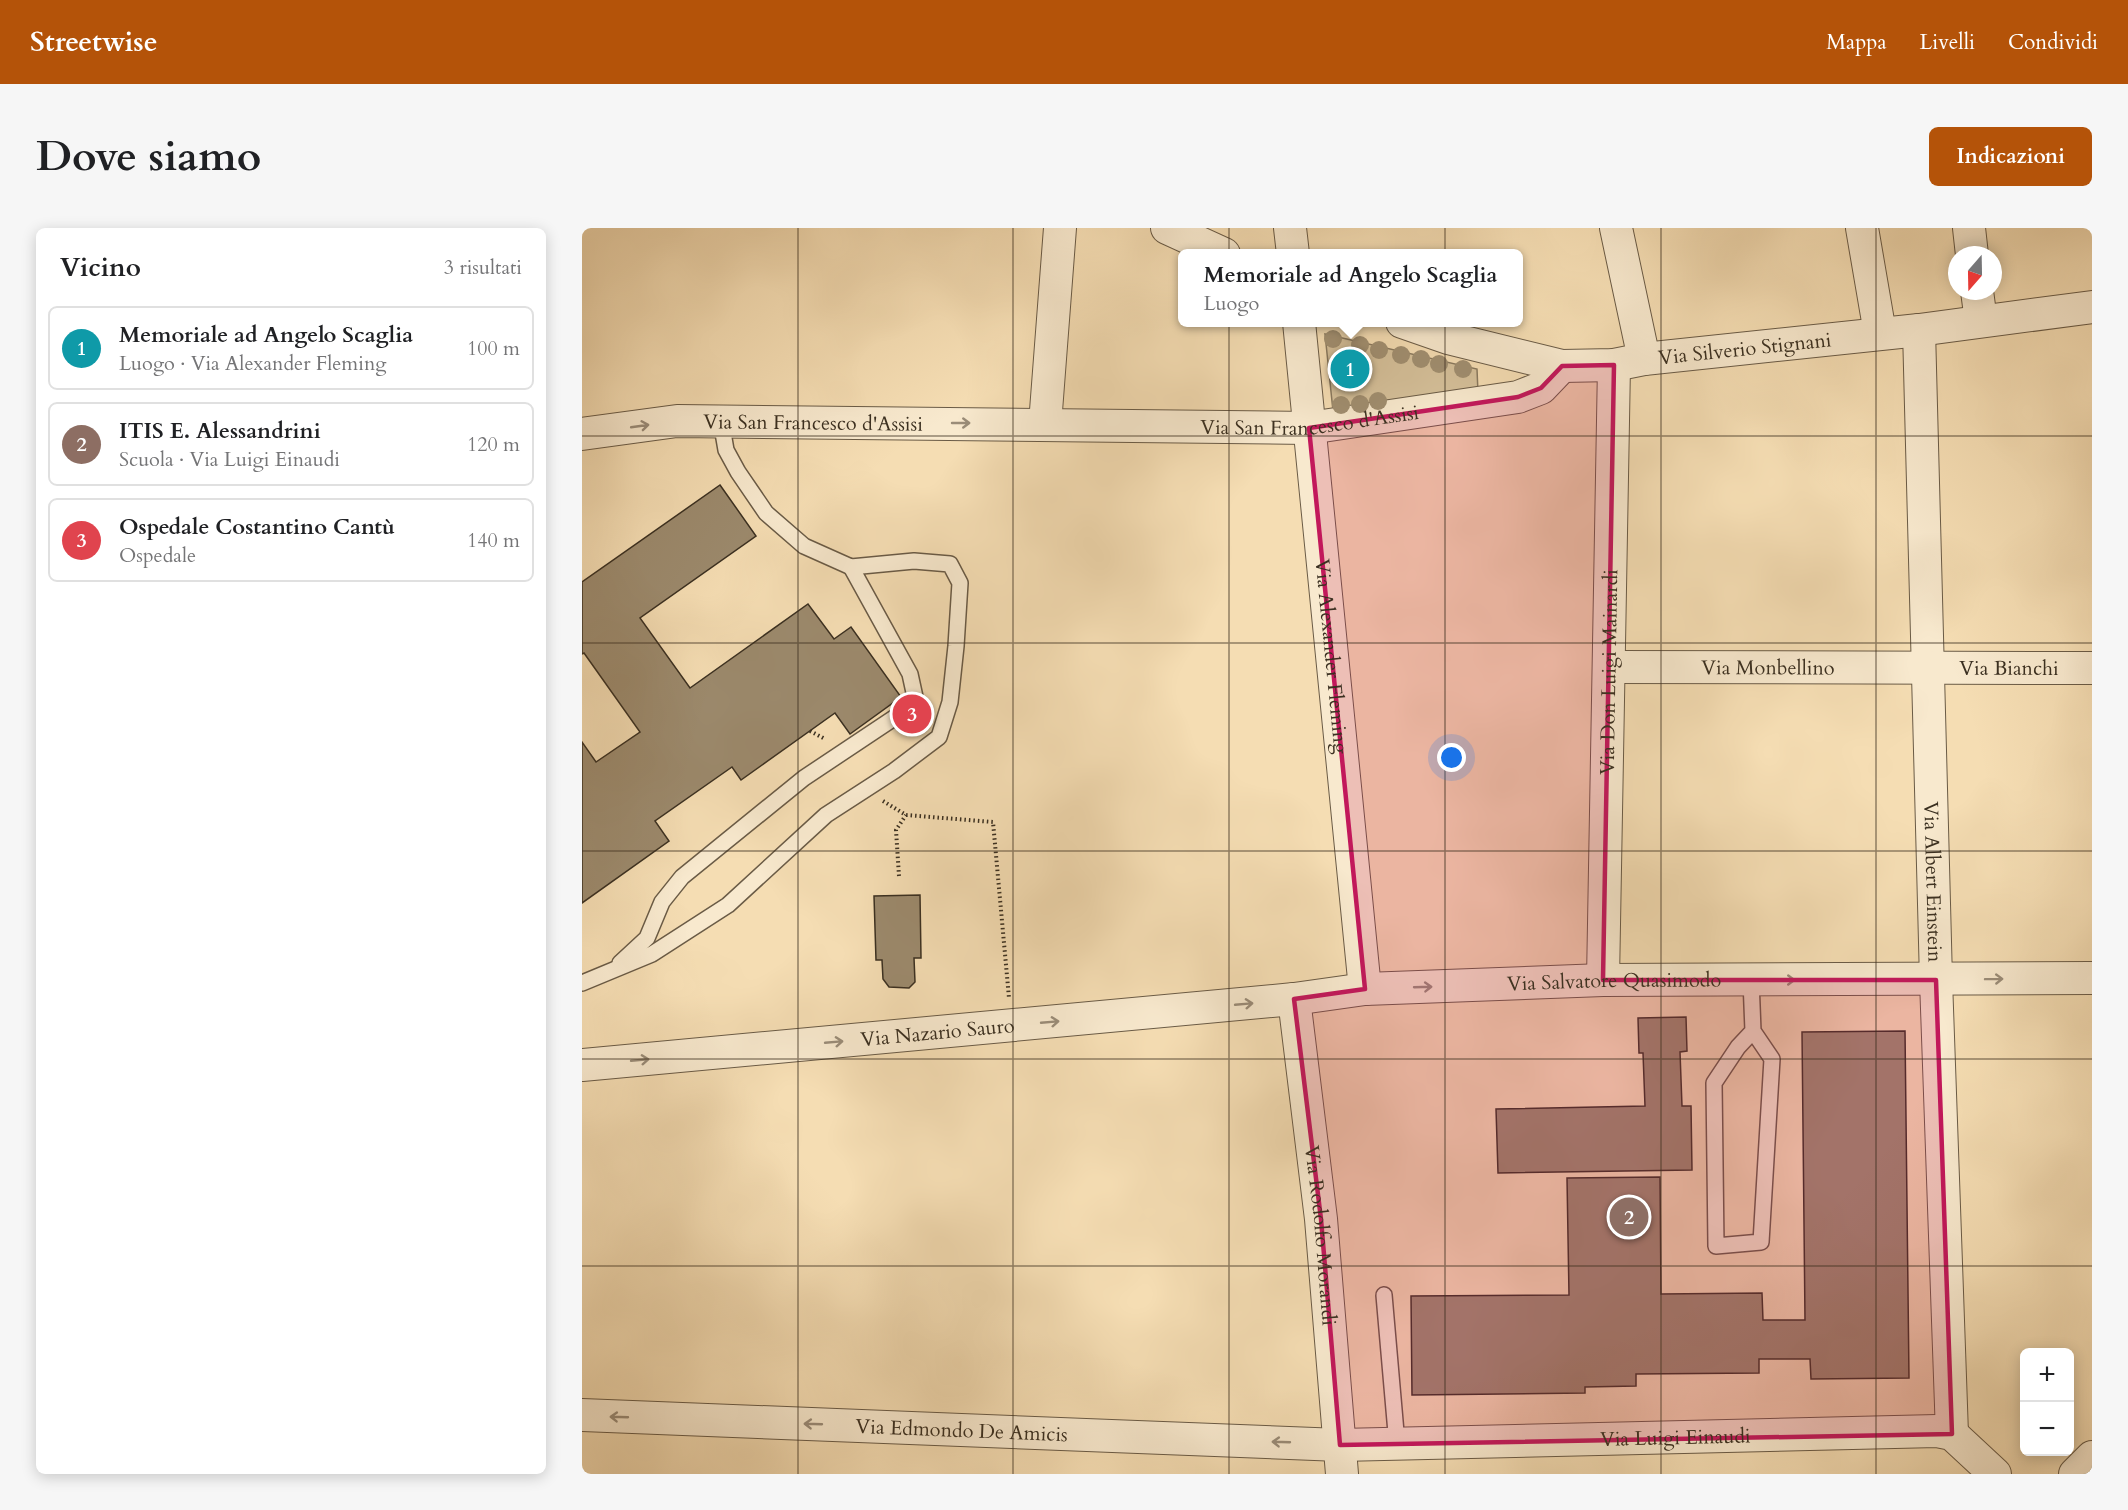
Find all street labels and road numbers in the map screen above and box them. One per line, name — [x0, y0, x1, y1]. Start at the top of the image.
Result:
street label: Via Silverio Stignani — [1657, 326, 1833, 371]
street label: Via San Francesco d'Assisi — [1200, 399, 1421, 442]
street label: Via San Francesco d'Assisi — [703, 408, 923, 438]
street label: Via Alexander Fleming — [1309, 558, 1355, 756]
street label: Via Don Luigi Mainardi — [1594, 569, 1624, 775]
street label: Via Monbellino — [1701, 654, 1835, 681]
street label: Via Bianchi — [1959, 655, 2059, 682]
street label: Via Albert Einstein — [1917, 801, 1949, 963]
street label: Via Salvatore Quasimodo — [1507, 967, 1721, 998]
street label: Via Nazario Sauro — [859, 1012, 1016, 1053]
street label: Via Rodolfo Morandi — [1298, 1144, 1343, 1327]
street label: Via Edmondo De Amicis — [855, 1413, 1068, 1448]
street label: Via Luigi Einaudi — [1600, 1422, 1751, 1453]

